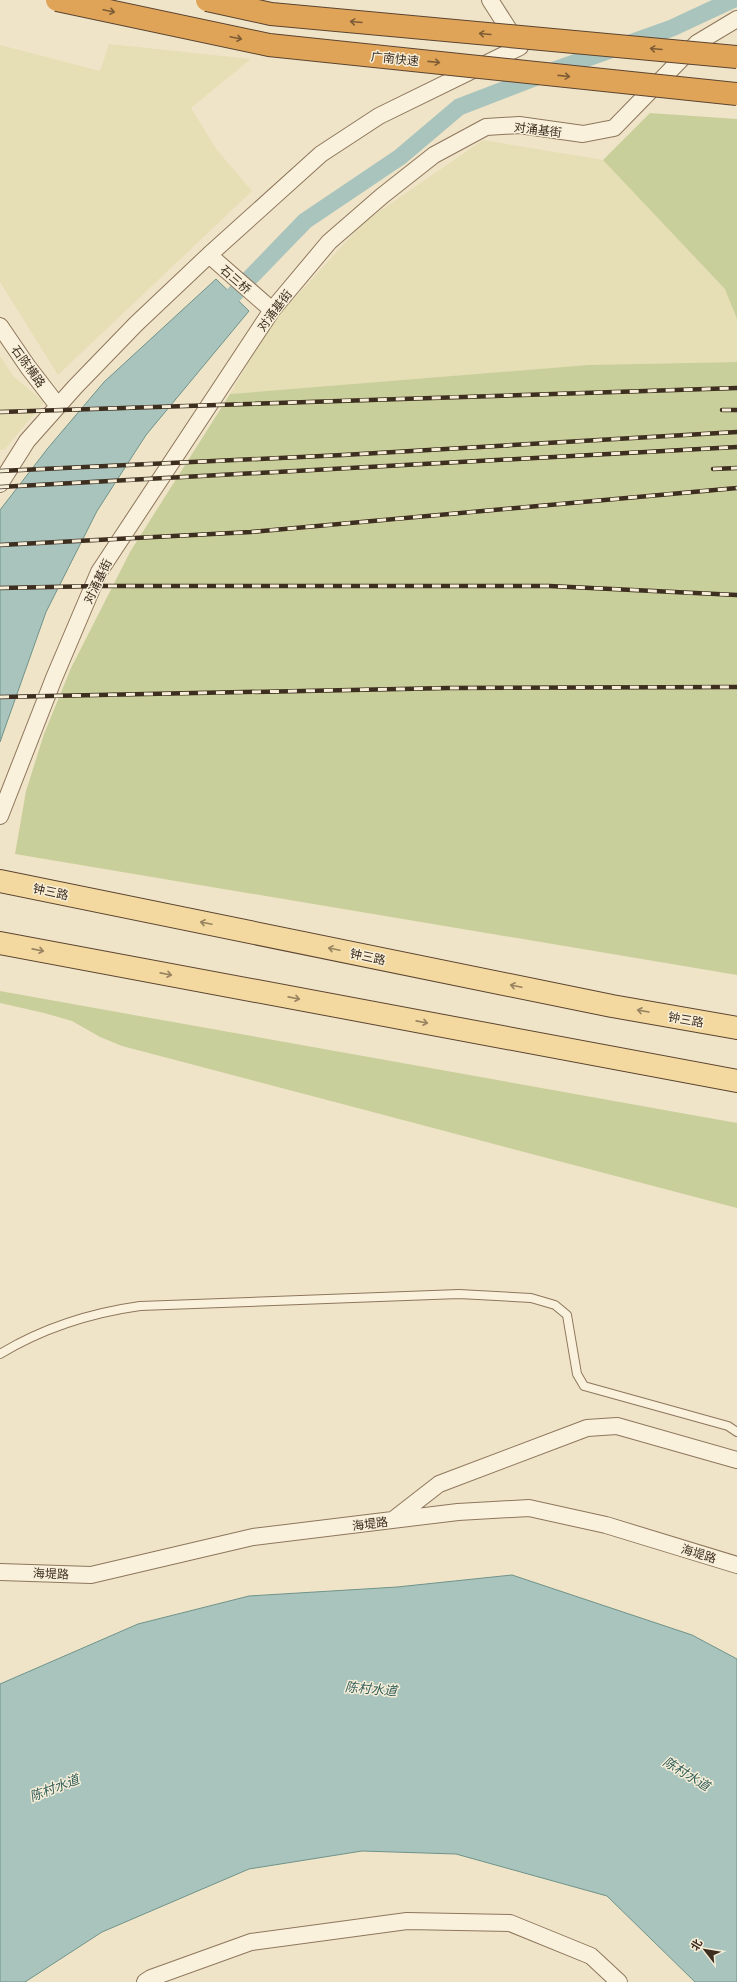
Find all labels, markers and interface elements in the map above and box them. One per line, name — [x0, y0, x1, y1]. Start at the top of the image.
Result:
one-way arrow — [102, 7, 115, 15]
one-way arrow — [350, 18, 363, 26]
one-way arrow — [479, 30, 492, 37]
one-way arrow — [229, 34, 242, 42]
one-way arrow — [650, 46, 663, 53]
street label: 广南快速 — [370, 48, 420, 68]
one-way arrow — [428, 58, 441, 66]
one-way arrow — [557, 72, 570, 79]
street label: 对涌基街 — [513, 118, 563, 140]
street label: 石三桥 — [217, 261, 255, 297]
street label: 对涌基街 — [253, 286, 295, 334]
street label: 石陈横路 — [8, 342, 50, 390]
street label: 对涌基街 — [79, 556, 115, 606]
street label: 钟三路 — [32, 879, 70, 903]
one-way arrow — [200, 918, 213, 926]
street label: 钟三路 — [349, 944, 387, 968]
one-way arrow — [328, 945, 341, 953]
one-way arrow — [31, 946, 44, 954]
one-way arrow — [159, 970, 172, 978]
one-way arrow — [510, 982, 523, 990]
one-way arrow — [287, 994, 300, 1002]
one-way arrow — [637, 1007, 650, 1015]
street label: 钟三路 — [667, 1008, 705, 1030]
one-way arrow — [415, 1018, 428, 1026]
street label: 海堤路 — [351, 1513, 389, 1533]
street label: 海堤路 — [679, 1540, 719, 1566]
street label: 海堤路 — [33, 1564, 69, 1582]
water label: 陈村水道 — [344, 1677, 400, 1699]
water label: 陈村水道 — [660, 1752, 715, 1795]
water label: 陈村水道 — [27, 1769, 83, 1804]
north arrow — [685, 1930, 725, 1970]
text: 北 — [687, 1936, 705, 1953]

